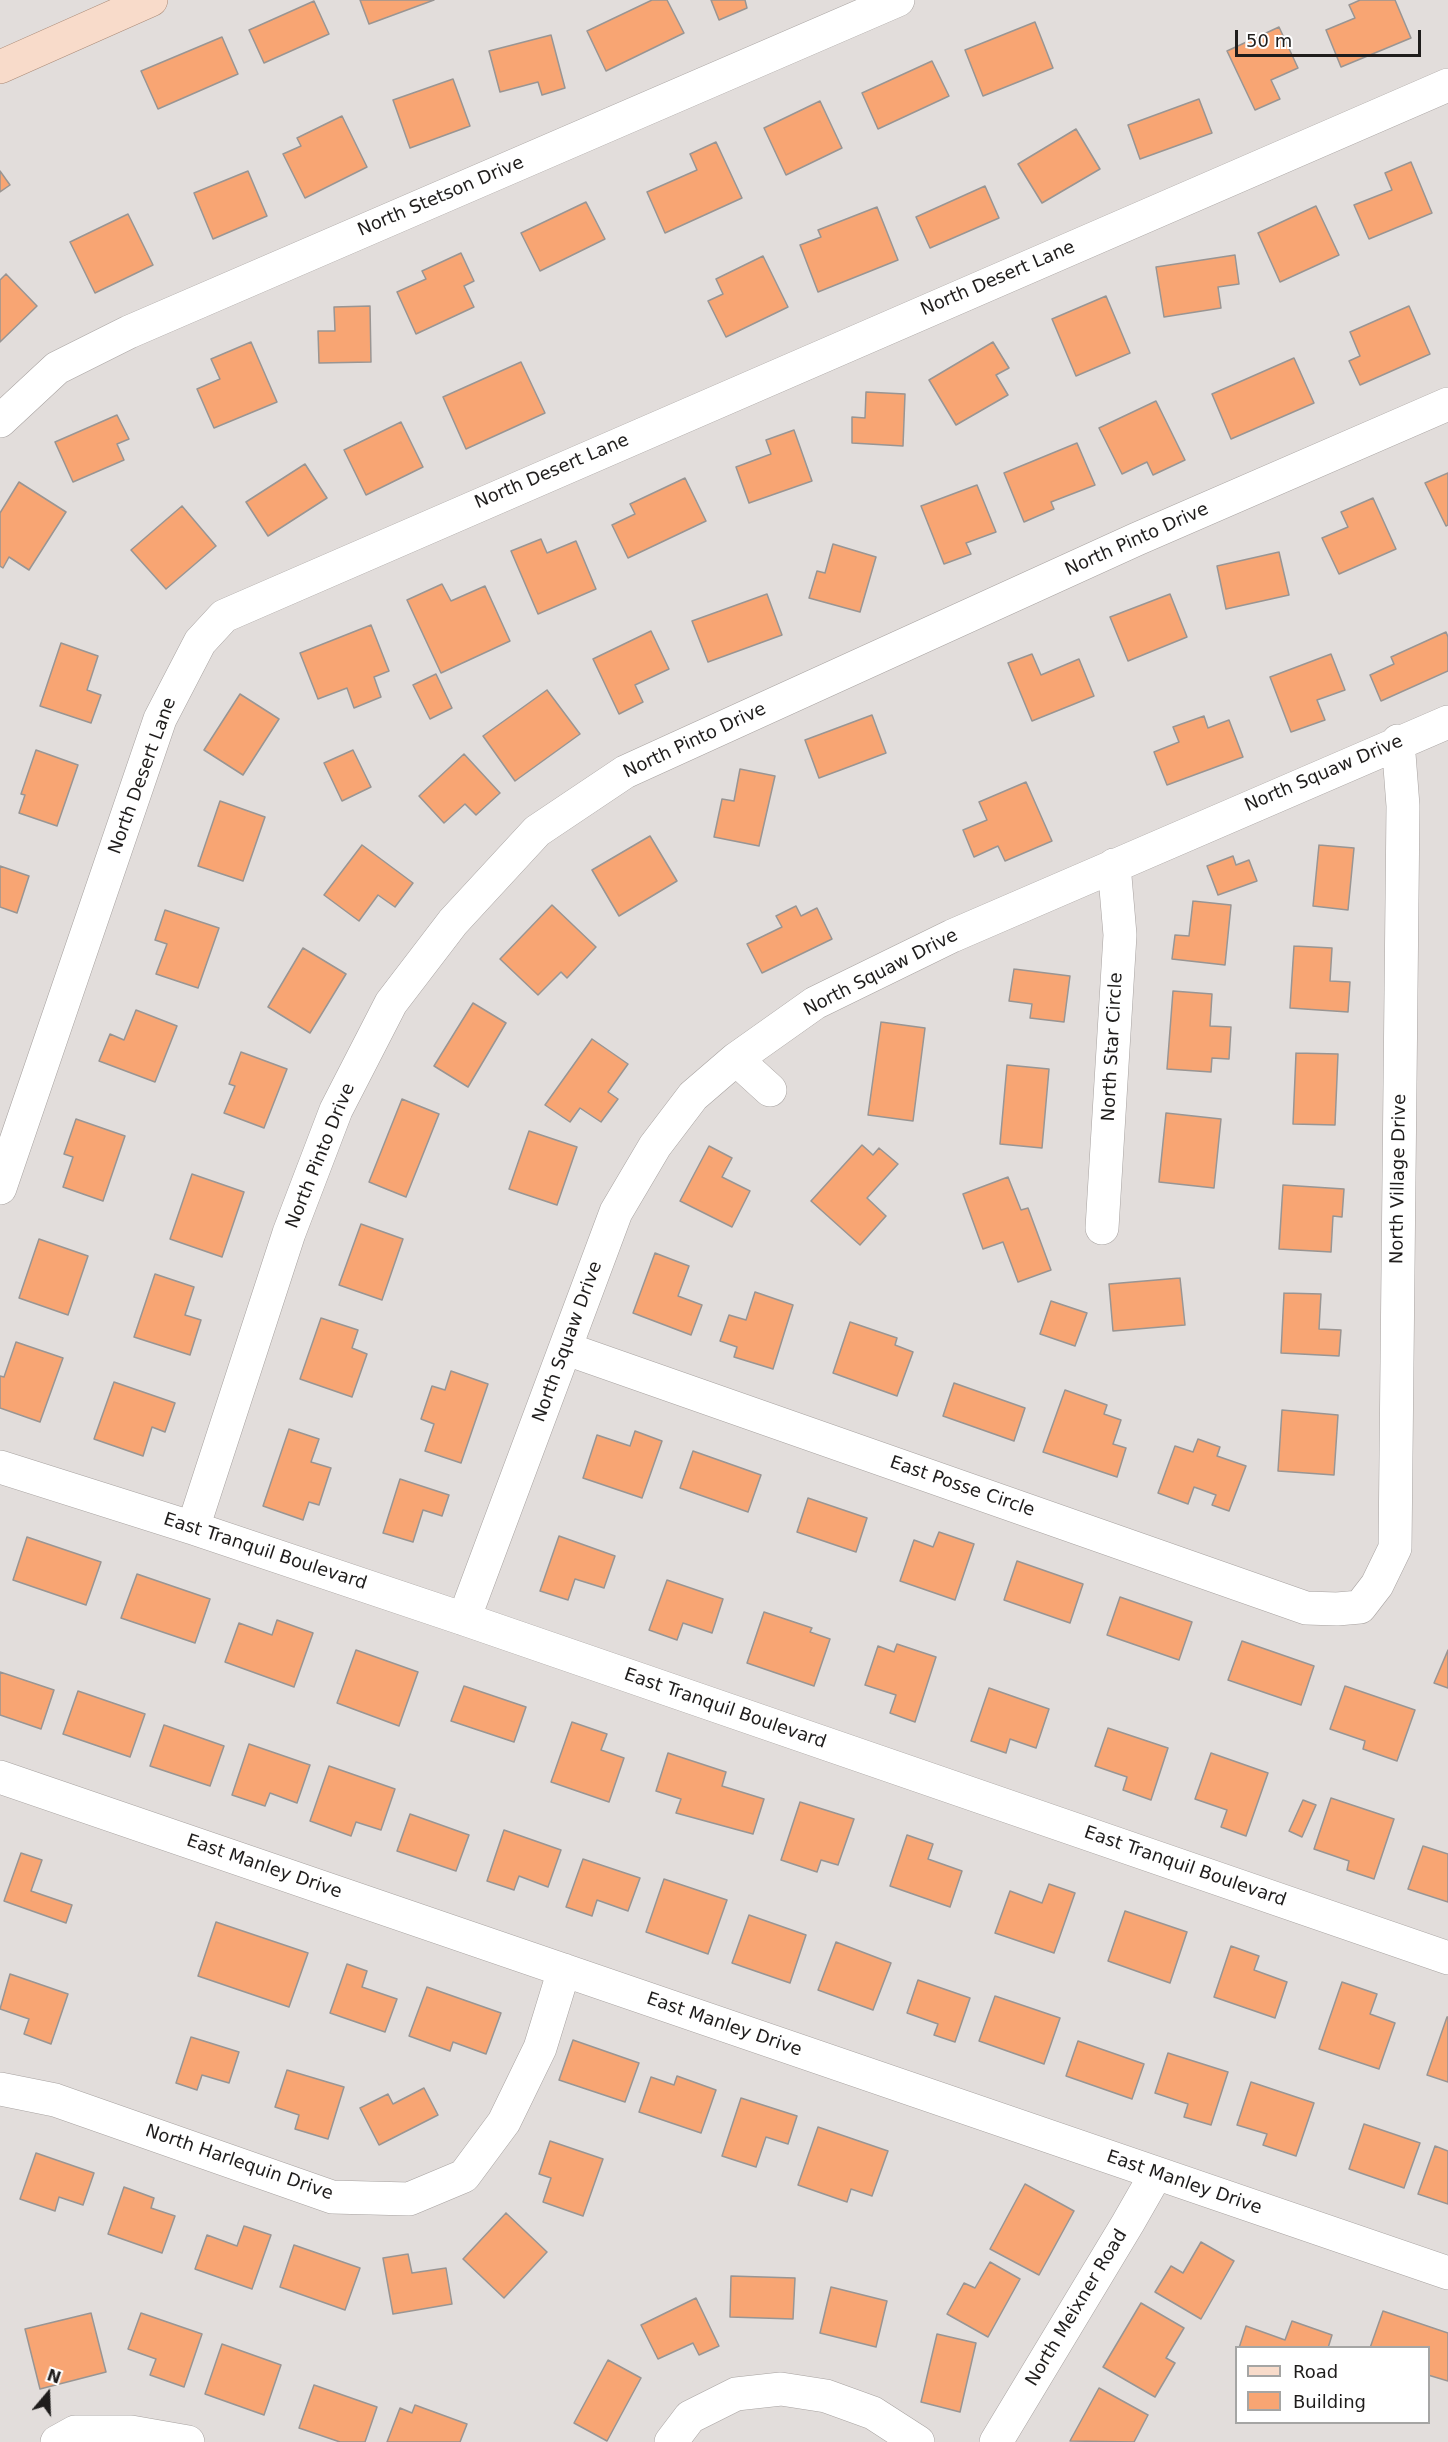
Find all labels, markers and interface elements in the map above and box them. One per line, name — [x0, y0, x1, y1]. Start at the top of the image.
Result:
scale bar — [1238, 18, 1424, 56]
text: 50 m — [1246, 30, 1292, 51]
street label: North Stetson Drive — [355, 152, 527, 242]
street label: North Desert Lane — [918, 237, 1078, 321]
street label: North Desert Lane — [472, 430, 632, 514]
street label: North Pinto Drive — [1062, 499, 1212, 581]
street label: North Desert Lane — [105, 695, 181, 857]
street label: North Pinto Drive — [620, 699, 770, 783]
street label: North Squaw Drive — [1242, 731, 1406, 817]
street label: North Squaw Drive — [800, 925, 962, 1021]
street label: North Star Circle — [1098, 972, 1128, 1122]
street label: North Pinto Drive — [282, 1080, 360, 1232]
street label: North Village Drive — [1387, 1094, 1411, 1264]
street label: North Squaw Drive — [529, 1259, 607, 1425]
street label: East Posse Circle — [887, 1452, 1037, 1522]
street label: East Tranquil Boulevard — [161, 1509, 369, 1595]
street label: East Tranquil Boulevard — [621, 1664, 829, 1754]
street label: East Tranquil Boulevard — [1081, 1822, 1289, 1912]
street label: East Manley Drive — [183, 1830, 345, 1904]
street label: East Manley Drive — [643, 1988, 805, 2062]
street label: North Harlequin Drive — [142, 2121, 336, 2205]
street label: East Manley Drive — [1103, 2146, 1265, 2220]
street label: North Meixner Road — [1022, 2226, 1132, 2390]
legend — [1235, 2346, 1430, 2424]
text: Road — [1293, 2361, 1338, 2382]
north arrow — [18, 2364, 78, 2424]
text: N — [45, 2365, 63, 2388]
text: Building — [1293, 2391, 1366, 2412]

